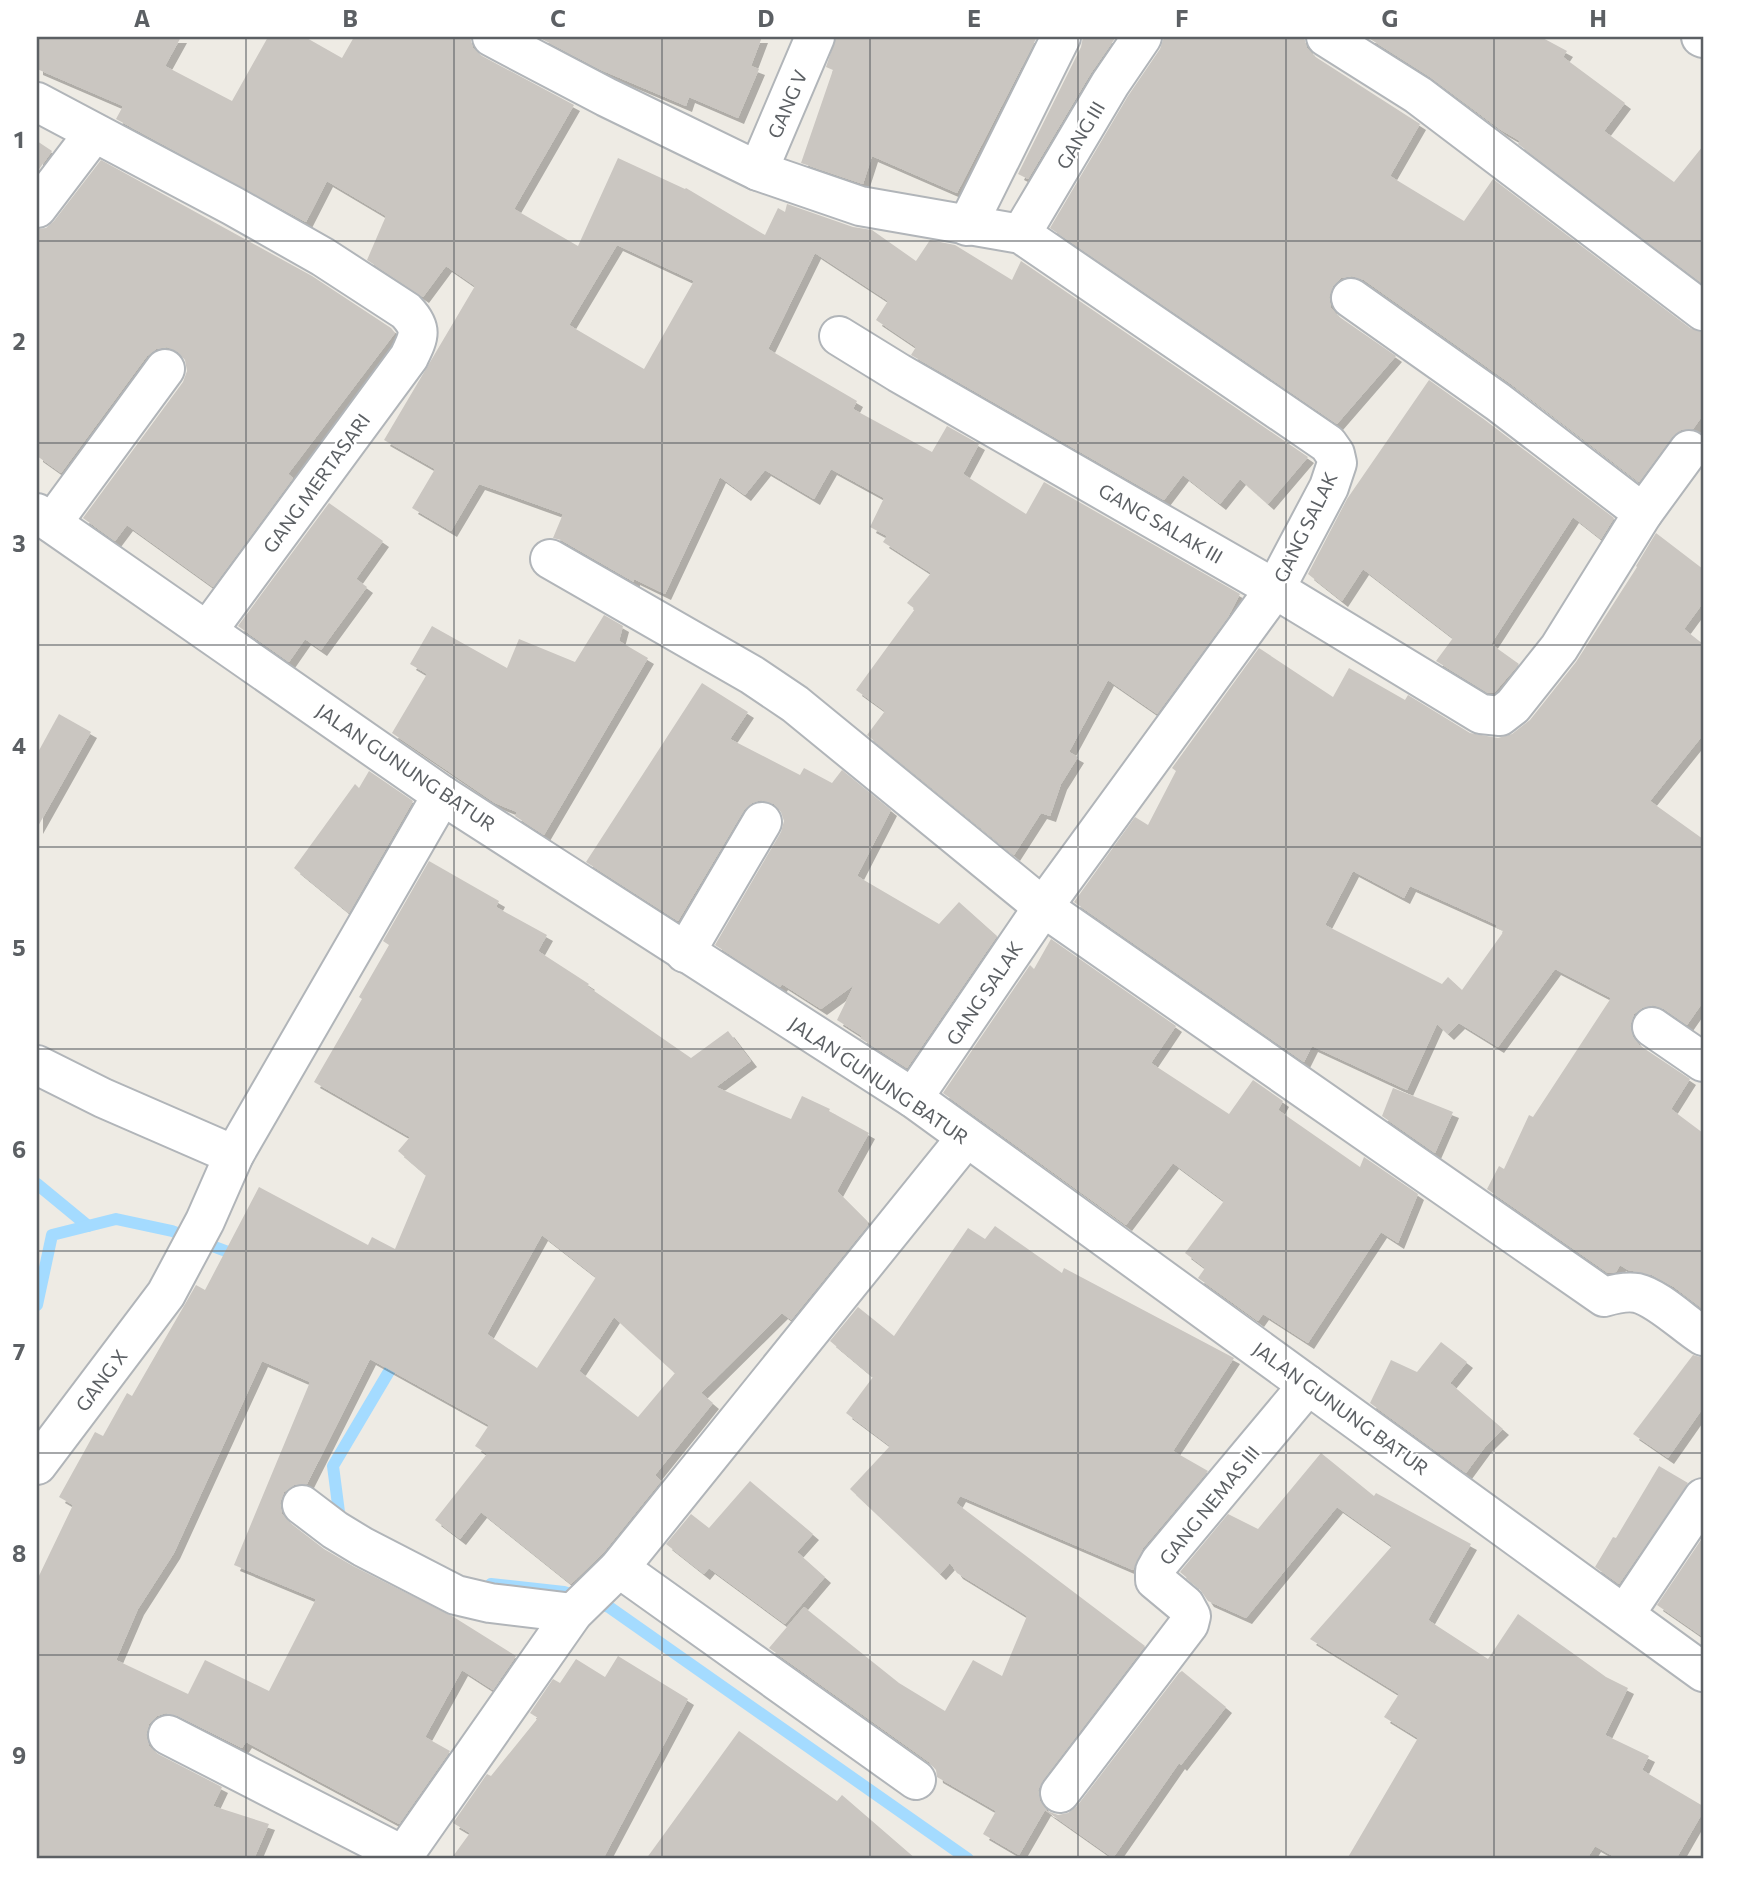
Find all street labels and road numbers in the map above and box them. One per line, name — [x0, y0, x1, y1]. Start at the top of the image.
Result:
street label: GANG V — [762, 66, 812, 142]
street label: GANG III — [1051, 97, 1109, 173]
street label: GANG MERTASARI — [258, 409, 374, 557]
street label: GANG SALAK — [1268, 468, 1342, 586]
street label: GANG SALAK III — [1095, 478, 1227, 568]
street label: JALAN GUNUNG BATUR — [312, 698, 500, 836]
street label: GANG SALAK — [941, 937, 1027, 1049]
street label: JALAN GUNUNG BATUR — [785, 1011, 973, 1149]
street label: JALAN GUNUNG BATUR — [1249, 1337, 1433, 1479]
street label: GANG X — [70, 1344, 132, 1416]
street label: GANG NEMAS III — [1154, 1441, 1264, 1569]

